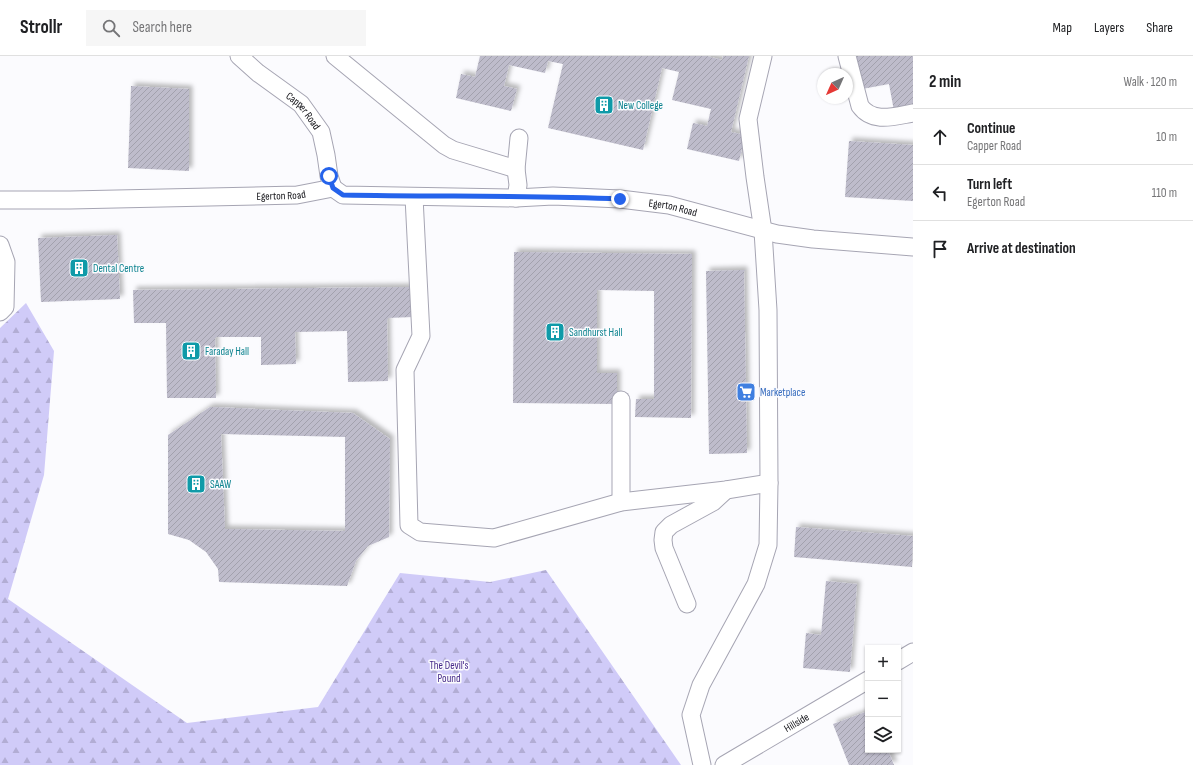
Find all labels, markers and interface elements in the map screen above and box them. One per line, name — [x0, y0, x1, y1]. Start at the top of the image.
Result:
search box — [86, 10, 366, 46]
text: Strollr — [20, 16, 62, 39]
icon: search — [100, 17, 122, 39]
text: Search here — [132, 18, 192, 37]
text: Map — [1052, 19, 1072, 36]
text: Layers — [1094, 19, 1124, 36]
text: Share — [1146, 19, 1173, 36]
north arrow — [817, 68, 853, 104]
text: 2 min — [929, 72, 961, 92]
text: Walk · 120 m — [1124, 74, 1177, 90]
street label: Capper Road — [283, 89, 323, 133]
building icon: New College — [593, 94, 615, 116]
place label: New College — [618, 99, 663, 112]
text: Continue — [967, 119, 1016, 138]
icon: ahead — [929, 126, 951, 148]
text: 10 m — [1156, 129, 1177, 145]
text: Capper Road — [967, 138, 1022, 154]
route start — [320, 167, 338, 185]
text: Turn left — [967, 175, 1012, 194]
icon: left — [929, 182, 951, 204]
text: 110 m — [1152, 185, 1177, 201]
street label: Egerton Road — [256, 187, 307, 203]
route end — [611, 190, 629, 208]
text: Egerton Road — [967, 194, 1025, 210]
street label: Egerton Road — [648, 197, 699, 219]
icon: arrive — [929, 238, 951, 260]
text: Arrive at destination — [967, 239, 1076, 258]
building icon: Dental Centre — [68, 257, 90, 279]
place label: Dental Centre — [93, 262, 144, 275]
building icon: Sandhurst Hall — [544, 321, 566, 343]
place label: Sandhurst Hall — [569, 326, 623, 339]
building icon: Faraday Hall — [180, 340, 202, 362]
place label: Faraday Hall — [205, 345, 249, 358]
supermarket icon: Marketplace — [735, 381, 757, 403]
place label: Marketplace — [760, 386, 805, 399]
building icon: SAAW — [185, 473, 207, 495]
place label: SAAW — [210, 478, 231, 491]
map controls — [865, 645, 901, 753]
button: + — [865, 645, 901, 681]
park label: The Devil's Pound — [429, 659, 469, 685]
button: − — [865, 681, 901, 717]
street label: Hillside — [782, 710, 811, 735]
button: layers — [865, 717, 901, 753]

